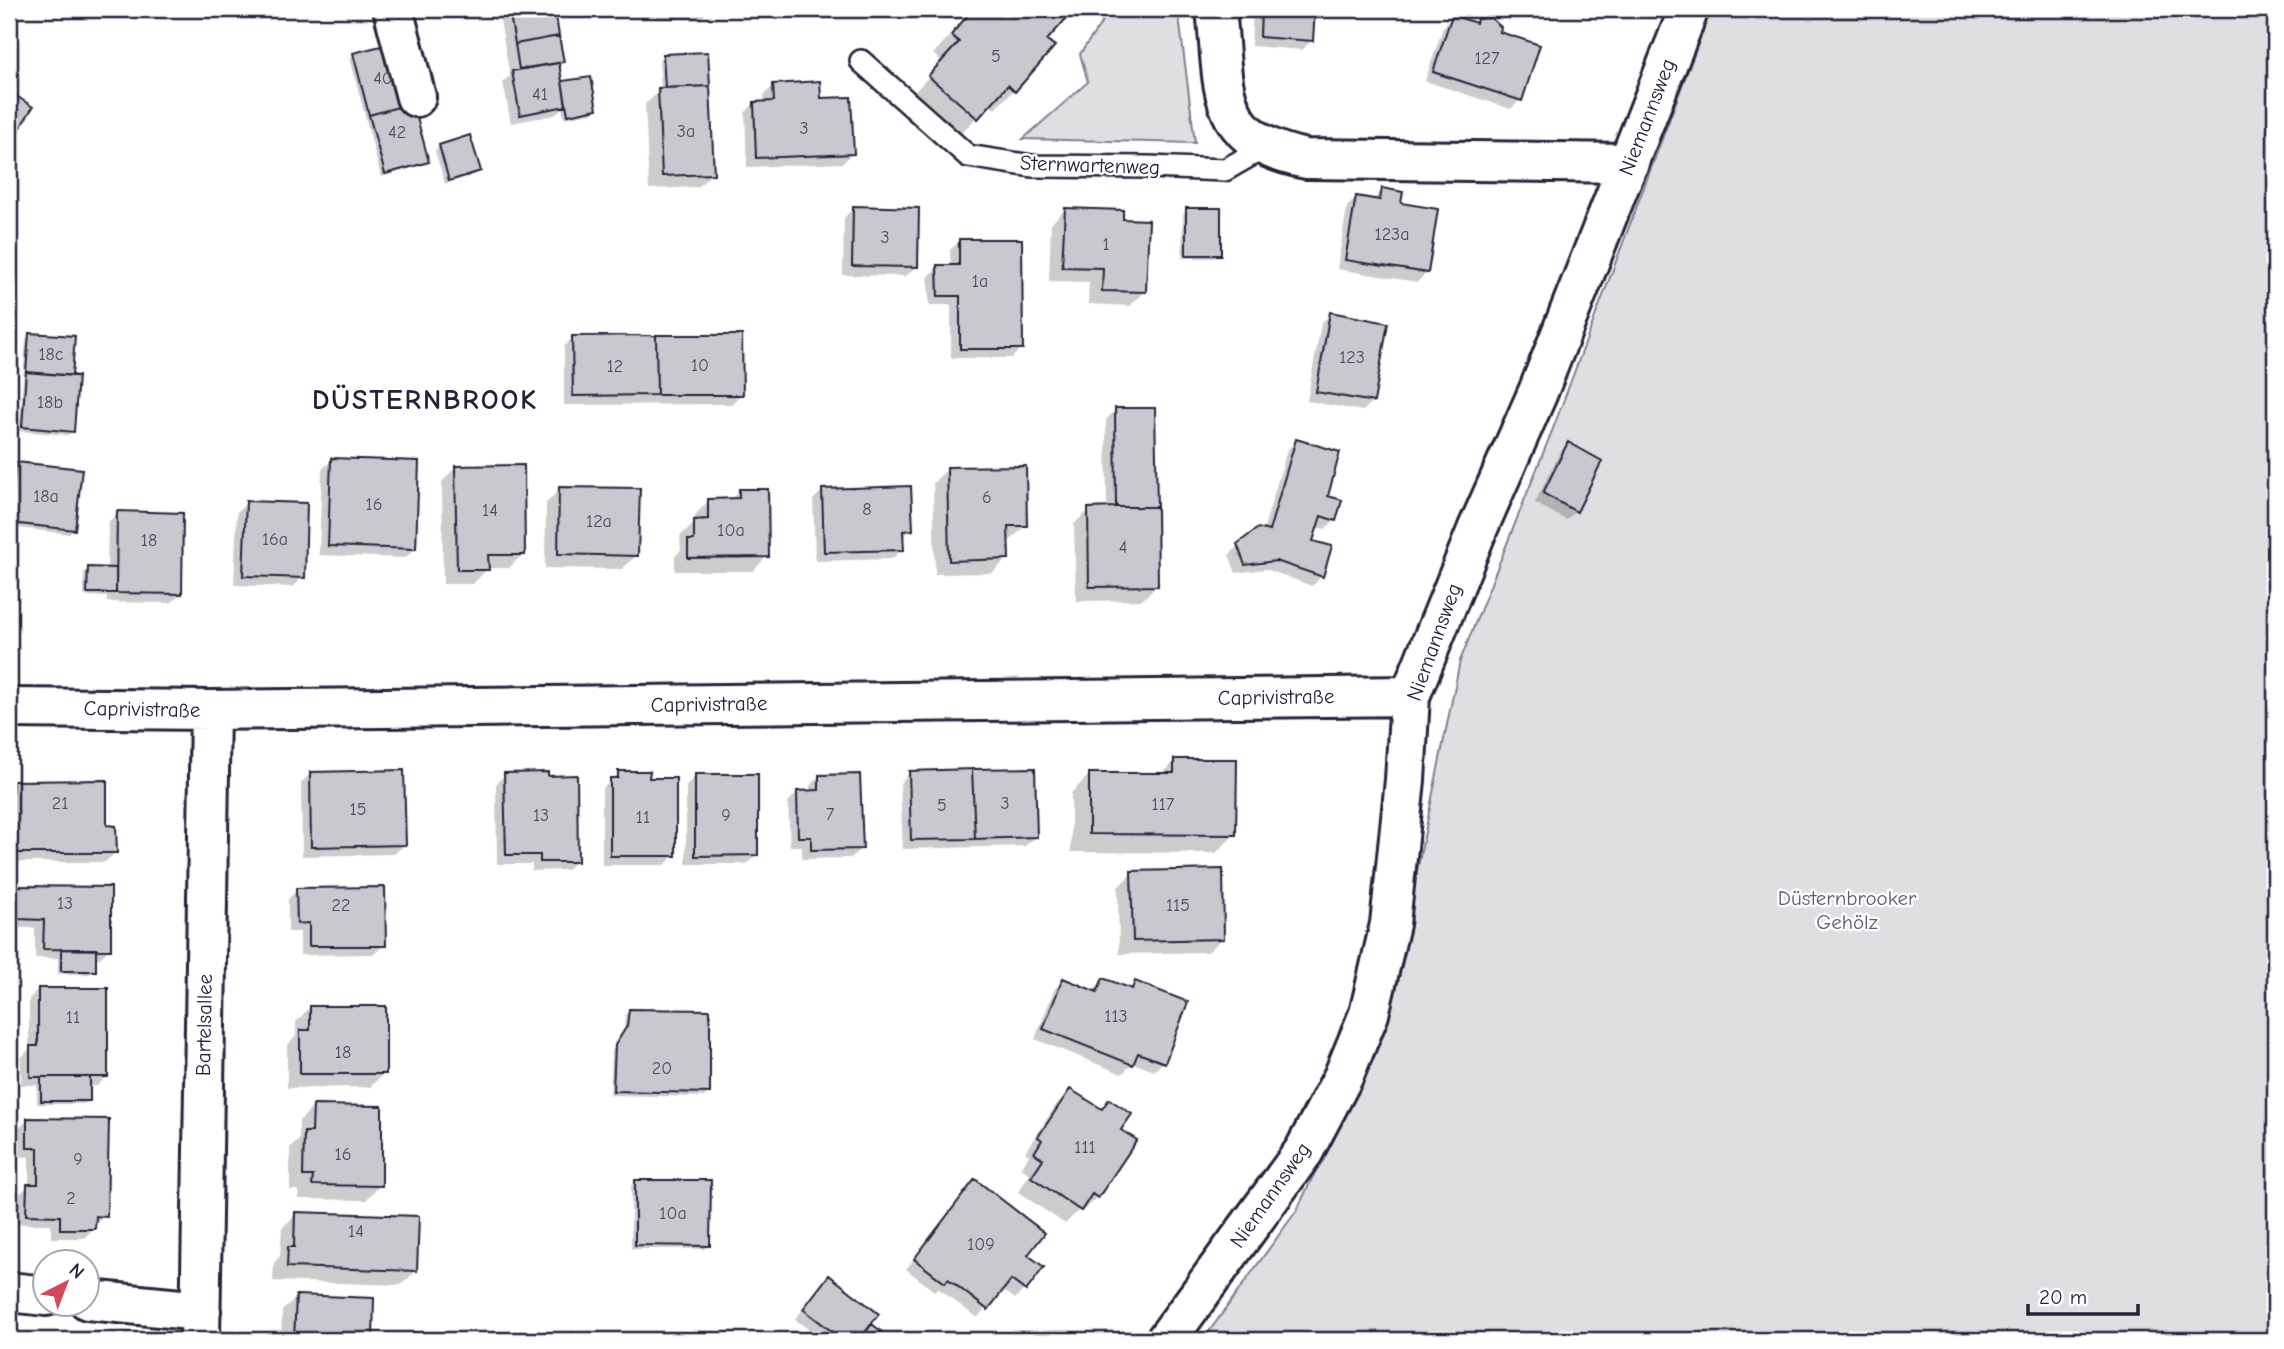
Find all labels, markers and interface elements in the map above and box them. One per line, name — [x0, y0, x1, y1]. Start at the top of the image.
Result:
house number: 5 — [991, 46, 1001, 67]
house number: 127 — [1474, 48, 1500, 69]
street label: Niemannsweg — [1614, 55, 1680, 179]
house number: 40 — [373, 68, 393, 89]
house number: 41 — [532, 84, 548, 105]
house number: 3 — [799, 118, 809, 139]
house number: 3a — [677, 121, 695, 142]
house number: 42 — [388, 122, 406, 143]
street label: Sternwartenweg — [1020, 151, 1160, 179]
house number: 123a — [1375, 224, 1409, 245]
house number: 3 — [880, 227, 890, 248]
house number: 1 — [1102, 234, 1110, 255]
house number: 1a — [972, 271, 988, 292]
house number: 18c — [38, 344, 64, 365]
house number: 123 — [1339, 347, 1365, 368]
house number: 10 — [691, 355, 709, 376]
house number: 12 — [607, 356, 623, 377]
district label: DÜSTERNBROOK — [312, 384, 538, 416]
house number: 18b — [37, 392, 63, 413]
house number: 18a — [33, 486, 59, 507]
house number: 6 — [982, 487, 992, 508]
house number: 16 — [366, 494, 382, 515]
house number: 8 — [862, 499, 872, 520]
house number: 14 — [482, 500, 498, 521]
house number: 12a — [586, 511, 612, 532]
house number: 10a — [717, 520, 745, 541]
house number: 16a — [262, 529, 288, 550]
house number: 18 — [141, 530, 157, 551]
house number: 4 — [1119, 537, 1127, 558]
street label: Niemannsweg — [1402, 580, 1466, 704]
street label: Caprivistraße — [1217, 684, 1335, 710]
street label: Caprivistraße — [650, 691, 768, 717]
street label: Caprivistraße — [83, 696, 201, 722]
house number: 21 — [52, 793, 68, 814]
house number: 3 — [1000, 793, 1010, 814]
house number: 117 — [1152, 794, 1175, 815]
house number: 5 — [937, 795, 947, 816]
house number: 15 — [350, 799, 366, 820]
house number: 7 — [826, 804, 835, 825]
house number: 13 — [533, 805, 549, 826]
house number: 9 — [721, 805, 731, 826]
house number: 11 — [636, 807, 650, 828]
park label: Düsternbrooker Gehölz — [1778, 886, 1917, 934]
house number: 13 — [57, 893, 73, 914]
house number: 22 — [332, 895, 350, 916]
house number: 115 — [1166, 895, 1190, 916]
street label: Bartelsallee — [191, 974, 217, 1076]
house number: 113 — [1104, 1006, 1128, 1027]
house number: 11 — [66, 1007, 80, 1028]
house number: 18 — [335, 1042, 351, 1063]
house number: 20 — [652, 1058, 672, 1079]
house number: 111 — [1074, 1137, 1096, 1158]
street label: Niemannsweg — [1225, 1138, 1315, 1252]
house number: 16 — [335, 1144, 351, 1165]
house number: 9 — [73, 1149, 83, 1170]
house number: 2 — [66, 1188, 76, 1209]
house number: 10a — [659, 1203, 687, 1224]
house number: 14 — [348, 1221, 364, 1242]
house number: 109 — [967, 1234, 995, 1255]
north arrow — [32, 1248, 102, 1318]
text: N — [65, 1259, 89, 1283]
scale bar — [2028, 1272, 2139, 1316]
text: 20 m — [2039, 1285, 2087, 1309]

